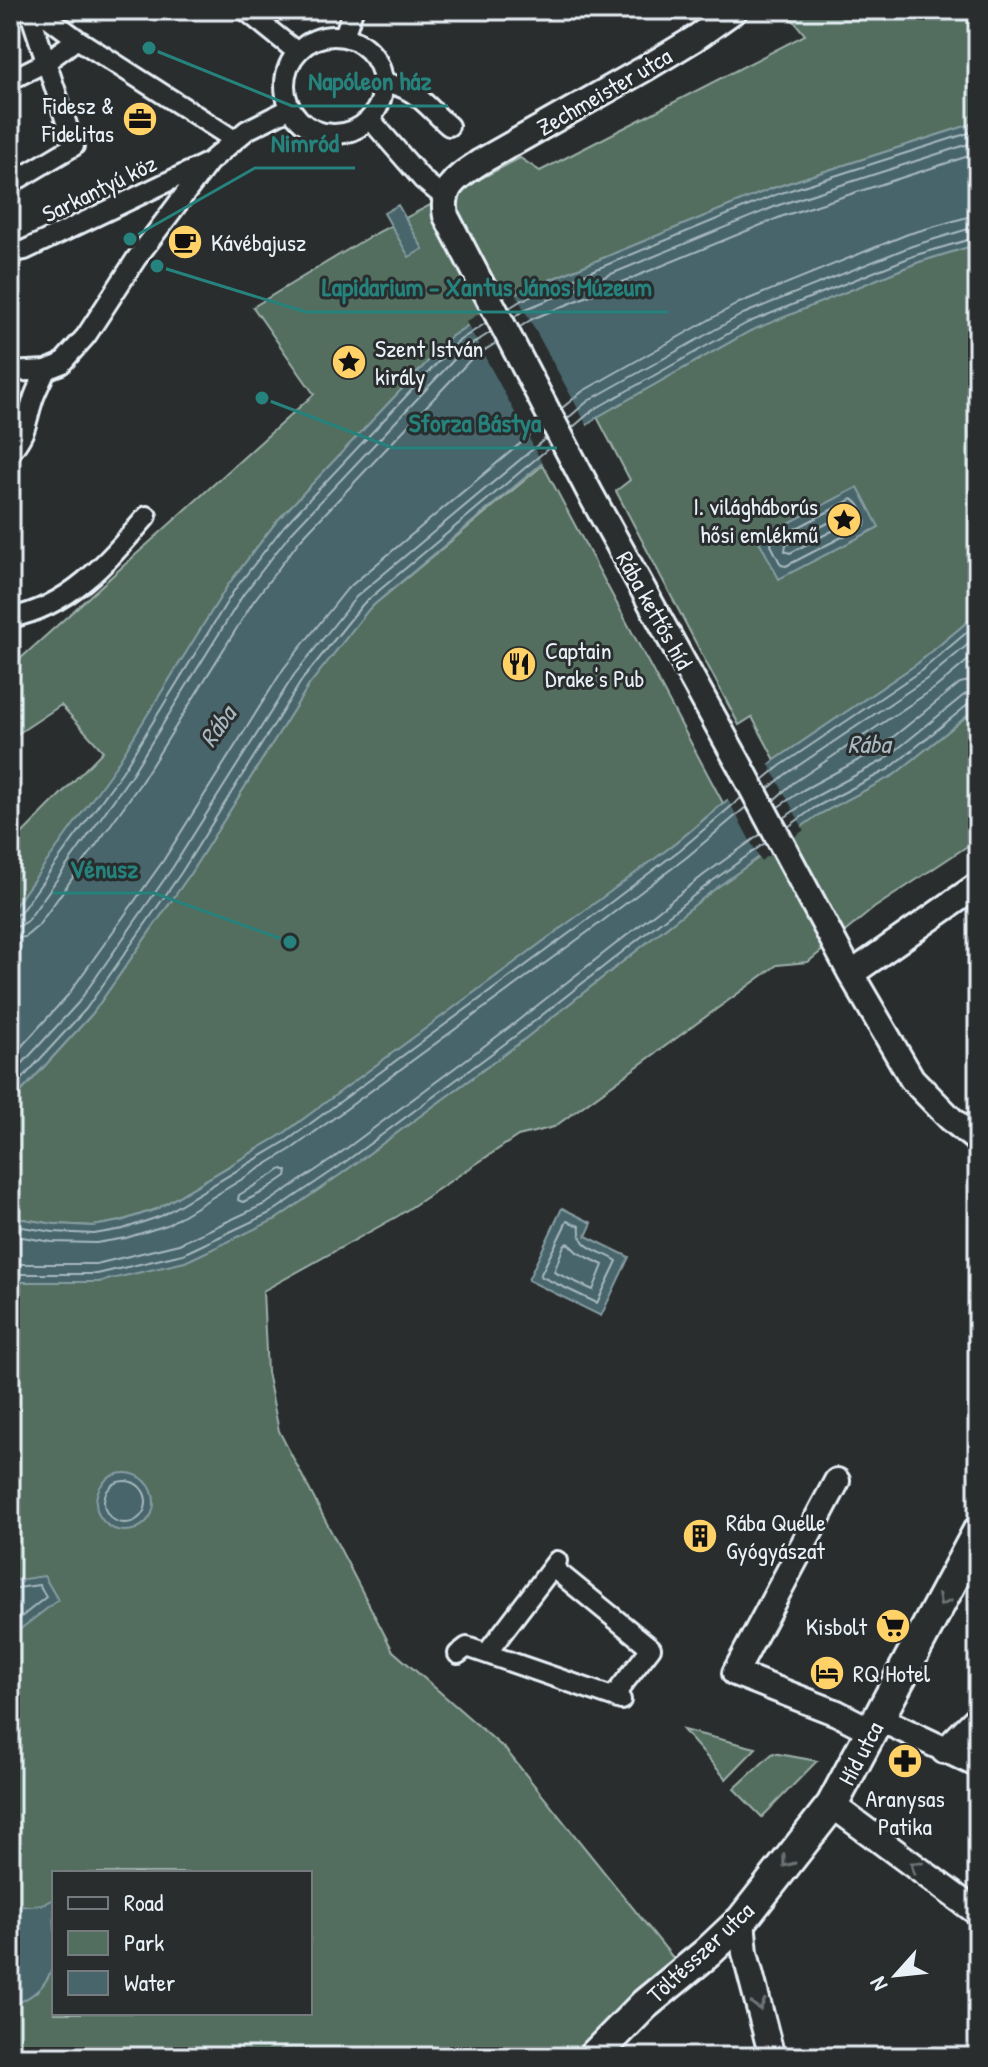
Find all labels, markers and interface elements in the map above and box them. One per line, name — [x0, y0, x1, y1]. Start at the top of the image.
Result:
street label: Zechmeister utca — [531, 39, 677, 143]
callout: Napóleon ház — [292, 56, 448, 106]
text: Napóleon ház — [308, 63, 432, 99]
place label: Fidesz & Fidelitas — [41, 89, 114, 149]
office icon: Fidesz & Fidelitas — [121, 100, 159, 138]
callout: Nimród — [255, 118, 355, 168]
text: Nimród — [271, 125, 340, 160]
street label: Sarkantyú köz — [37, 147, 161, 229]
cafe icon: Kávébajusz — [166, 223, 204, 261]
place label: Kávébajusz — [211, 226, 306, 258]
callout: Lapidarium - Xantus János Múzeum — [306, 262, 668, 312]
text: Lapidarium - Xantus János Múzeum — [322, 269, 652, 305]
place label: Szent István király — [375, 332, 483, 392]
place icon: Szent István király — [330, 343, 368, 381]
callout: Sforza Bástya — [393, 398, 557, 448]
text: Sforza Bástya — [409, 405, 542, 441]
place label: I. világháborús hősi emlékmű — [693, 490, 818, 550]
place icon: I. világháborús hősi emlékmű — [825, 501, 863, 539]
street label: Rába kettős híd — [609, 545, 701, 675]
place label: Captain Drake's Pub — [545, 634, 644, 694]
restaurant icon: Captain Drake's Pub — [500, 645, 538, 683]
water label: Rába — [190, 696, 245, 754]
water label: Rába — [848, 726, 893, 761]
callout: Vénusz — [53, 843, 154, 893]
text: Vénusz — [70, 851, 138, 886]
place label: Rába Quelle Gyógyászat — [726, 1506, 826, 1566]
building icon: Rába Quelle Gyógyászat — [681, 1517, 719, 1555]
one-way arrow — [937, 1593, 952, 1608]
supermarket icon: Kisbolt — [874, 1607, 912, 1645]
place label: Kisbolt — [806, 1610, 868, 1642]
hotel icon: RQ Hotel — [808, 1654, 846, 1692]
place label: RQ Hotel — [853, 1657, 931, 1689]
street label: Híd utca — [830, 1715, 890, 1791]
pharmacy icon: Aranysas Patika — [886, 1742, 924, 1780]
place label: Aranysas Patika — [865, 1782, 945, 1842]
one-way arrow — [782, 1853, 796, 1868]
one-way arrow — [910, 1862, 924, 1876]
legend — [52, 1871, 312, 2015]
text: Road — [124, 1886, 163, 1918]
street label: Töltésszer utca — [640, 1894, 760, 2010]
text: Park — [124, 1926, 164, 1958]
north arrow — [856, 1935, 936, 2015]
text: Water — [124, 1966, 175, 1998]
text: N — [862, 1972, 894, 1996]
one-way arrow — [750, 1997, 767, 2011]

